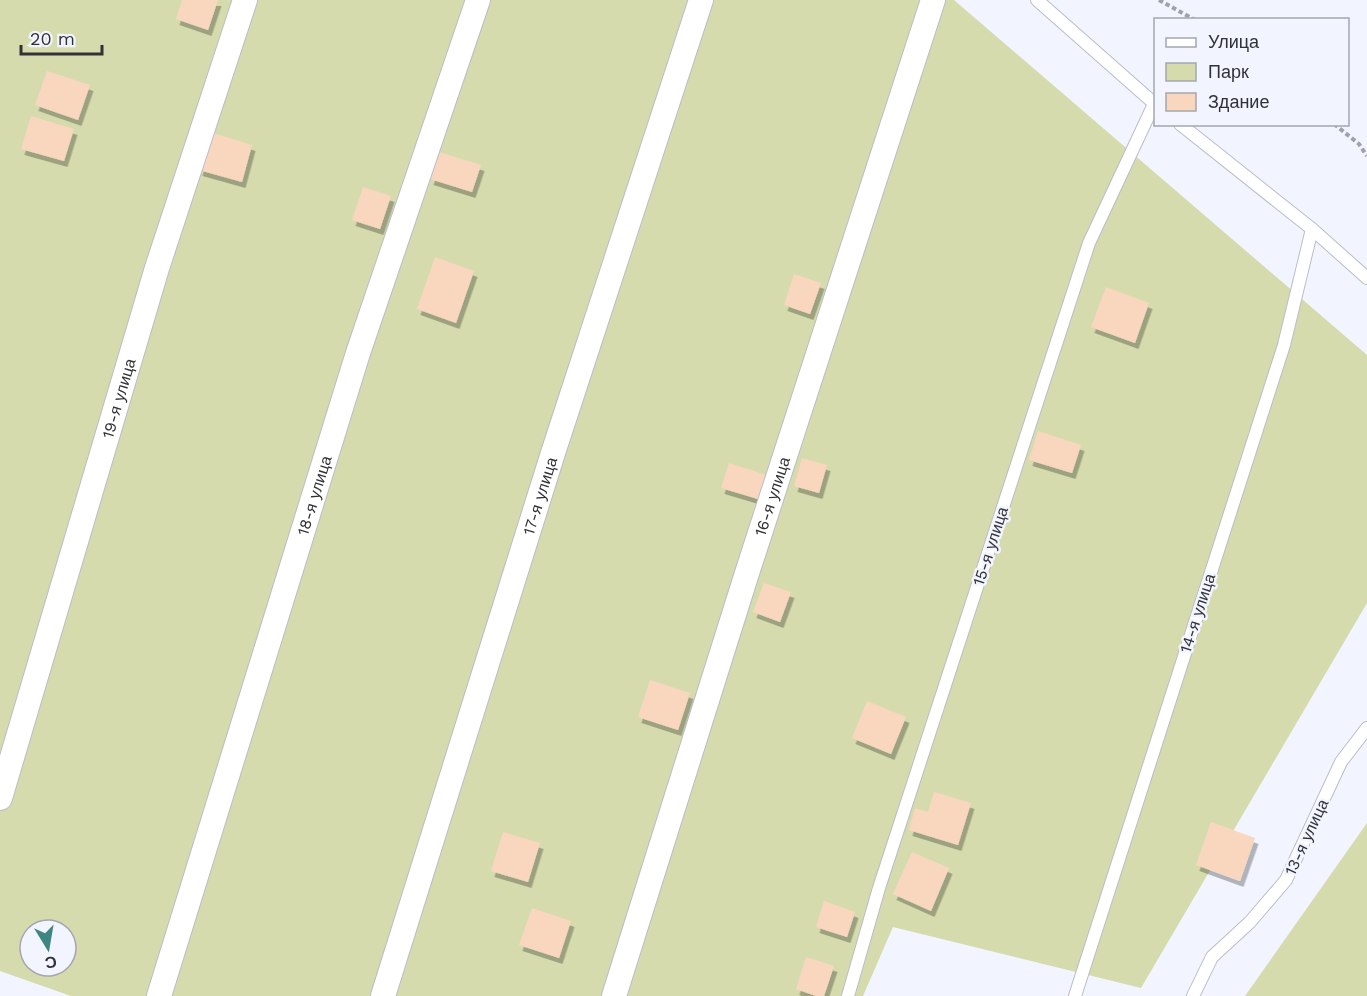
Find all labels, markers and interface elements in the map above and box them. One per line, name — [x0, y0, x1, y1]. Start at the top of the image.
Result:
scale bar — [21, 18, 102, 56]
legend — [1154, 18, 1349, 126]
text: 20 m — [30, 28, 75, 49]
text: Улица — [1208, 31, 1260, 52]
text: Парк — [1208, 61, 1249, 82]
text: Здание — [1208, 91, 1269, 112]
street label: 19-я улица — [98, 356, 140, 441]
street label: 18-я улица — [293, 453, 336, 538]
street label: 16-я улица — [751, 454, 794, 539]
street label: 17-я улица — [519, 455, 561, 537]
street label: 15-я улица — [969, 504, 1012, 588]
street label: 14-я улица — [1176, 571, 1219, 655]
street label: 13-я улица — [1281, 796, 1332, 878]
north arrow — [18, 918, 78, 978]
text: С — [43, 952, 58, 973]

